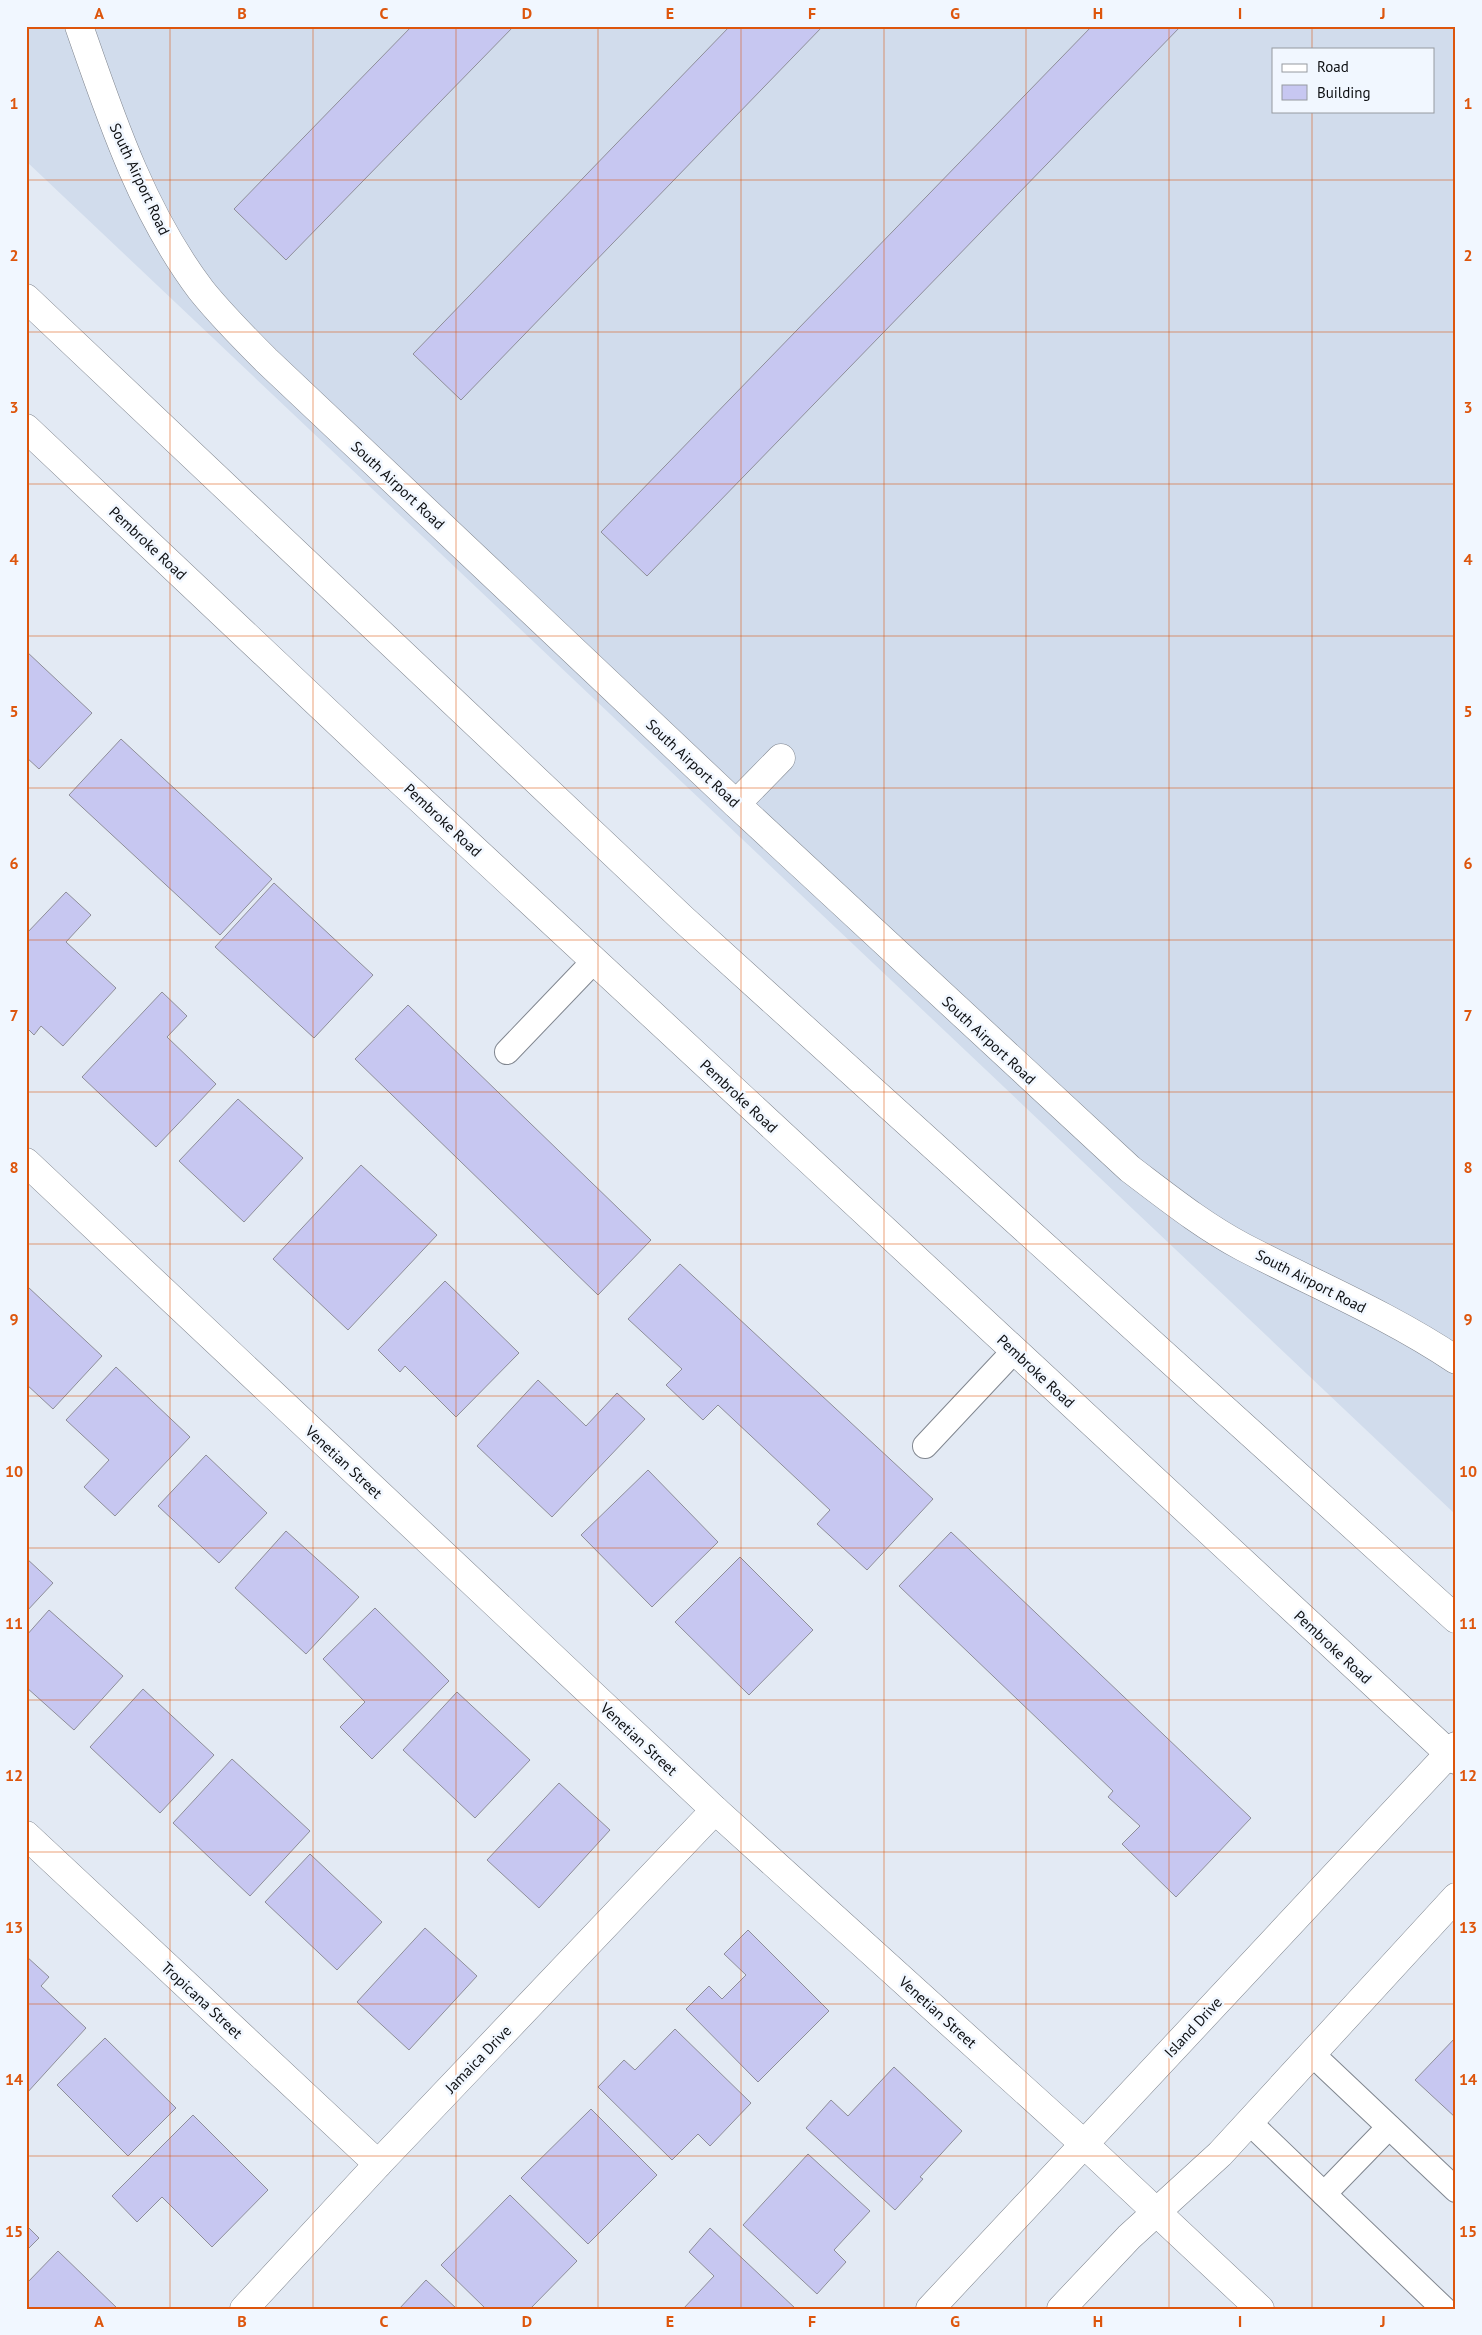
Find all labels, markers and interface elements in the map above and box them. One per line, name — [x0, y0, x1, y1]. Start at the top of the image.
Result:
text: A — [94, 3, 104, 23]
text: B — [237, 3, 247, 23]
text: C — [380, 3, 389, 23]
text: D — [522, 3, 532, 23]
text: E — [666, 3, 674, 23]
text: F — [808, 3, 816, 23]
text: G — [950, 3, 960, 23]
text: H — [1093, 3, 1103, 23]
text: I — [1238, 3, 1242, 23]
text: J — [1379, 3, 1386, 23]
legend — [1272, 48, 1434, 112]
text: Road — [1317, 57, 1349, 76]
text: Building — [1317, 83, 1371, 102]
text: 1 — [9, 93, 19, 113]
text: 1 — [1463, 93, 1473, 113]
street label: South Airport Road — [106, 120, 174, 238]
text: 2 — [9, 245, 19, 265]
text: 2 — [1463, 245, 1473, 265]
text: 3 — [9, 397, 19, 417]
text: 3 — [1463, 397, 1473, 417]
street label: South Airport Road — [347, 437, 449, 533]
street label: Pembroke Road — [105, 502, 191, 584]
text: 4 — [9, 549, 19, 569]
text: 4 — [1463, 549, 1473, 569]
text: 5 — [9, 701, 19, 721]
text: 5 — [1463, 701, 1473, 721]
street label: South Airport Road — [642, 715, 744, 811]
street label: Pembroke Road — [400, 779, 486, 861]
text: 6 — [9, 853, 19, 873]
text: 6 — [1463, 853, 1473, 873]
street label: South Airport Road — [938, 992, 1040, 1088]
text: 7 — [9, 1005, 19, 1025]
text: 7 — [1463, 1005, 1473, 1025]
street label: Pembroke Road — [696, 1055, 782, 1137]
text: 8 — [9, 1157, 19, 1177]
text: 8 — [1463, 1157, 1473, 1177]
street label: South Airport Road — [1253, 1245, 1369, 1317]
text: 9 — [9, 1309, 19, 1329]
text: 9 — [1463, 1309, 1473, 1329]
street label: Pembroke Road — [993, 1330, 1079, 1412]
street label: Venetian Street — [301, 1421, 386, 1502]
text: 10 — [5, 1461, 23, 1481]
text: 10 — [1459, 1461, 1477, 1481]
street label: Pembroke Road — [1290, 1606, 1376, 1688]
text: 11 — [5, 1613, 23, 1633]
text: 11 — [1459, 1613, 1477, 1633]
street label: Venetian Street — [596, 1698, 681, 1779]
text: 12 — [5, 1765, 23, 1785]
text: 12 — [1459, 1765, 1477, 1785]
text: 13 — [5, 1917, 23, 1937]
text: 13 — [1459, 1917, 1477, 1937]
street label: Tropicana Street — [157, 1958, 247, 2042]
street label: Venetian Street — [894, 1971, 981, 2052]
street label: Island Drive — [1160, 1993, 1226, 2061]
street label: Jamaica Drive — [440, 2021, 515, 2098]
text: 14 — [5, 2069, 23, 2089]
text: 14 — [1459, 2069, 1477, 2089]
text: 15 — [5, 2221, 23, 2241]
text: 15 — [1459, 2221, 1477, 2241]
text: A — [94, 2311, 104, 2331]
text: B — [237, 2311, 247, 2331]
text: C — [380, 2311, 389, 2331]
text: D — [522, 2311, 532, 2331]
text: E — [666, 2311, 674, 2331]
text: F — [808, 2311, 816, 2331]
text: G — [950, 2311, 960, 2331]
text: H — [1093, 2311, 1103, 2331]
text: I — [1238, 2311, 1242, 2331]
text: J — [1379, 2311, 1386, 2331]

